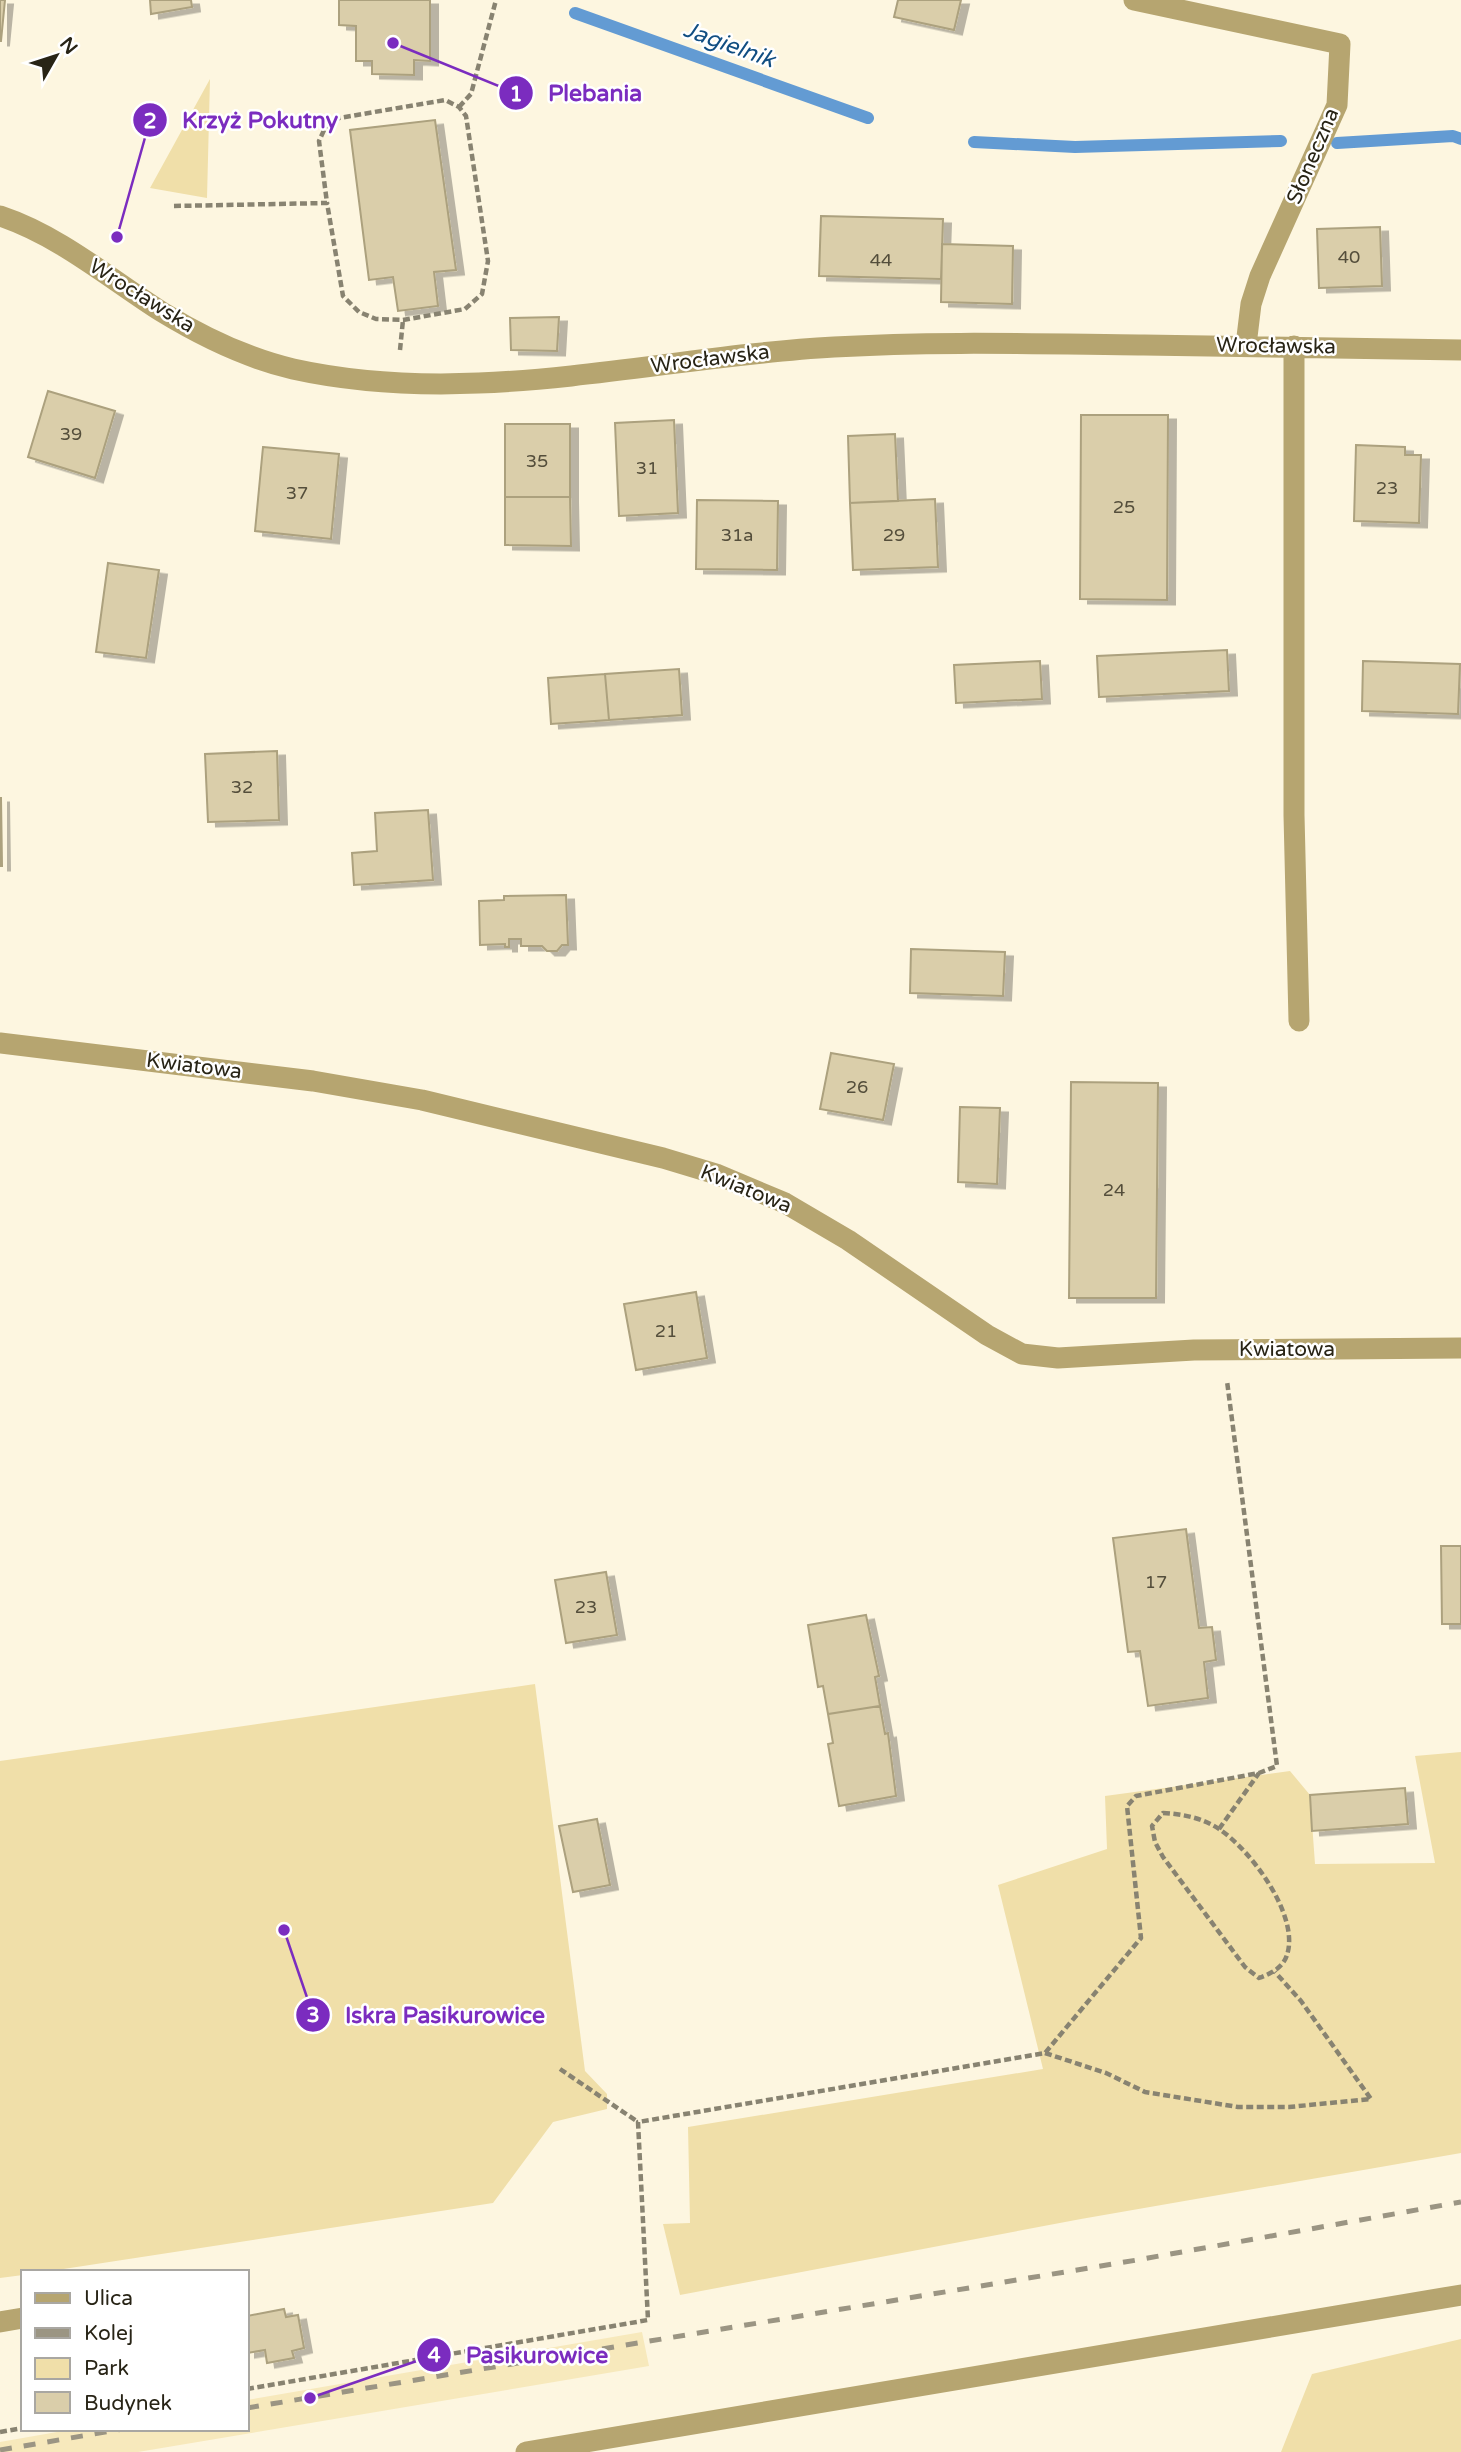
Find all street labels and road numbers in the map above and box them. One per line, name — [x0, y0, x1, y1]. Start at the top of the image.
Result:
street label: Słoneczna — [1282, 104, 1344, 208]
street label: Wrocławska — [85, 254, 199, 338]
street label: Wrocławska — [1216, 332, 1336, 360]
street label: Wrocławska — [649, 339, 771, 379]
street label: Kwiatowa — [145, 1048, 243, 1084]
street label: Kwiatowa — [697, 1159, 795, 1219]
street label: Kwiatowa — [1239, 1337, 1335, 1362]

